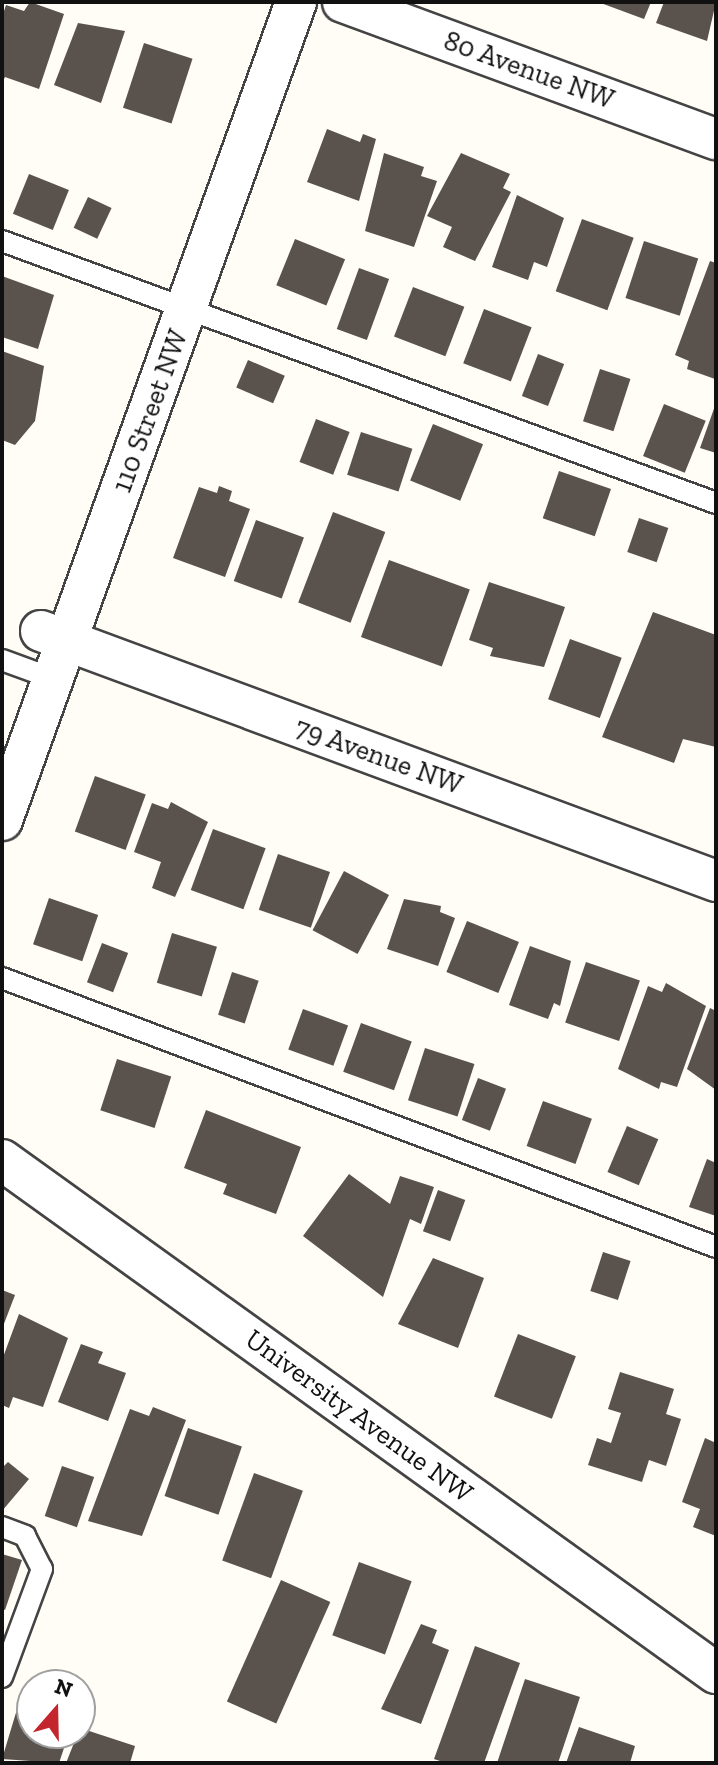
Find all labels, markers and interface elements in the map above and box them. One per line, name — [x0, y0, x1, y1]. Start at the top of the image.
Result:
street label: 80 Avenue NW — [439, 24, 619, 116]
street label: 110 Street NW — [105, 325, 195, 497]
street label: 79 Avenue NW — [290, 710, 468, 802]
street label: University Avenue NW — [238, 1322, 480, 1510]
north arrow — [16, 1669, 96, 1749]
text: N — [51, 1672, 76, 1703]

